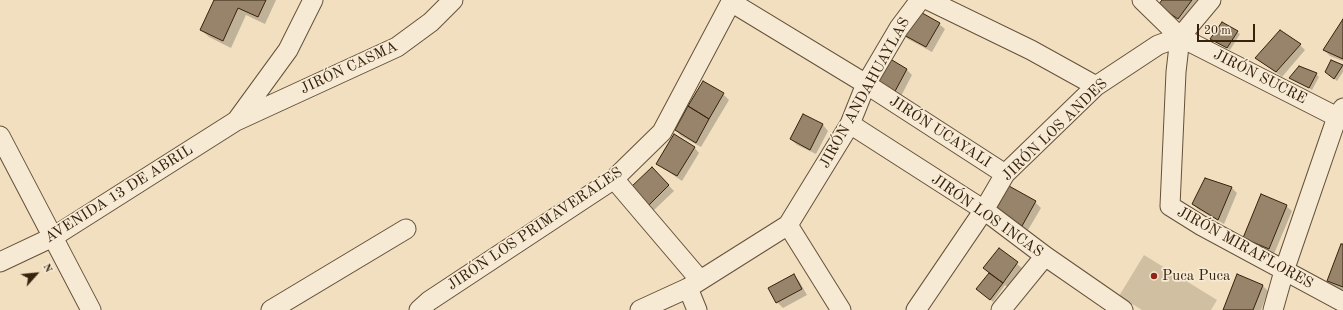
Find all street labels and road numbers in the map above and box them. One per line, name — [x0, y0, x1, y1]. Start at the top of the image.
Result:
street label: JIRÓN ANDAHUAYLAS — [816, 14, 914, 172]
street label: JIRÓN CASMA — [298, 38, 400, 98]
street label: JIRÓN SUCRE — [1210, 46, 1310, 108]
street label: JIRÓN LOS ANDES — [999, 75, 1111, 185]
street label: JIRÓN UCAYALI — [886, 92, 994, 172]
street label: AVENIDA 13 DE ABRIL — [42, 141, 196, 247]
street label: JIRÓN LOS PRIMAVERALES — [444, 164, 626, 294]
street label: JIRÓN LOS INCAS — [928, 171, 1046, 261]
street label: JIRÓN MIRAFLORES — [1174, 203, 1316, 293]

